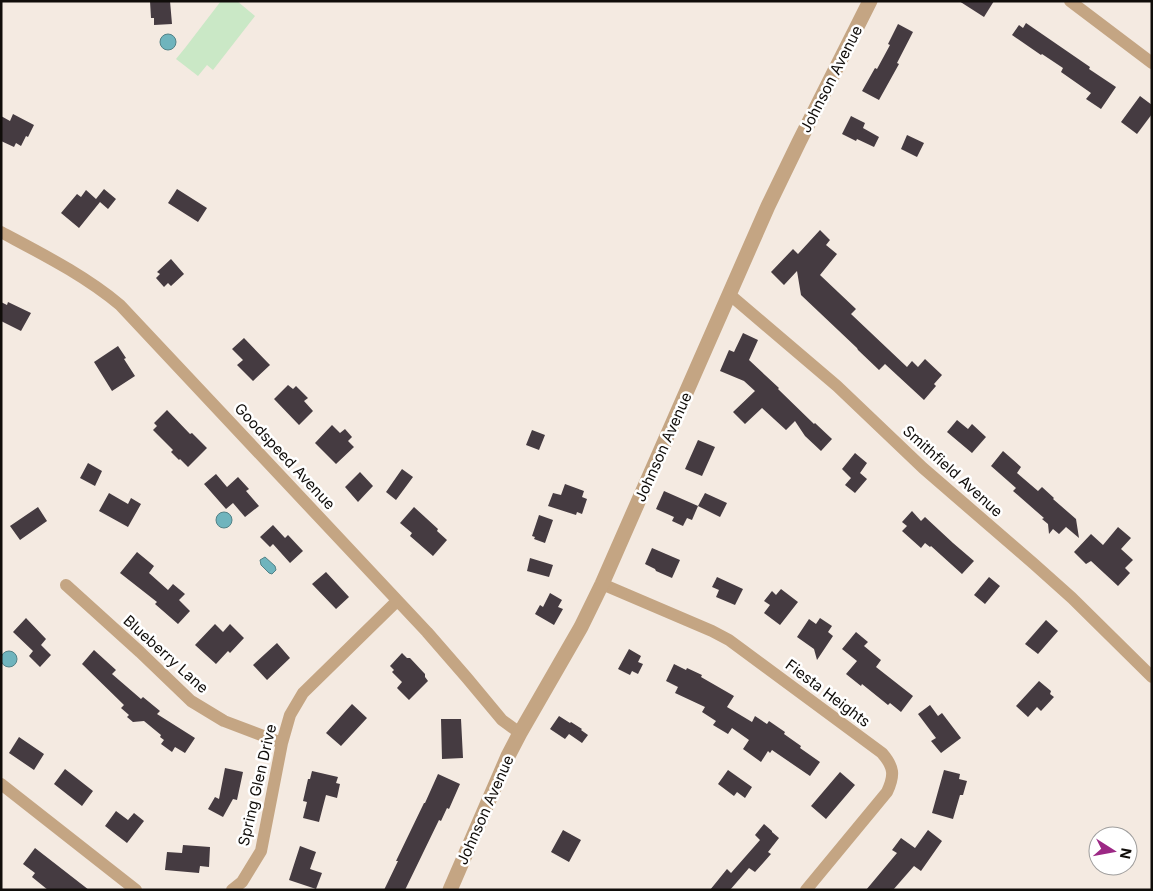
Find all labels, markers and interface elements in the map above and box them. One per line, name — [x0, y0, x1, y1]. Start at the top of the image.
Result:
street label: Johnson Avenue — [796, 22, 866, 136]
street label: Johnson Avenue — [630, 389, 696, 505]
street label: Goodspeed Avenue — [231, 399, 339, 513]
street label: Smithfield Avenue — [899, 421, 1007, 521]
street label: Blueberry Lane — [120, 611, 212, 697]
street label: Fiesta Heights — [782, 655, 874, 731]
street label: Spring Glen Drive — [234, 722, 280, 848]
street label: Johnson Avenue — [452, 752, 518, 868]
north arrow — [1088, 826, 1138, 876]
text: N — [1117, 847, 1136, 860]

